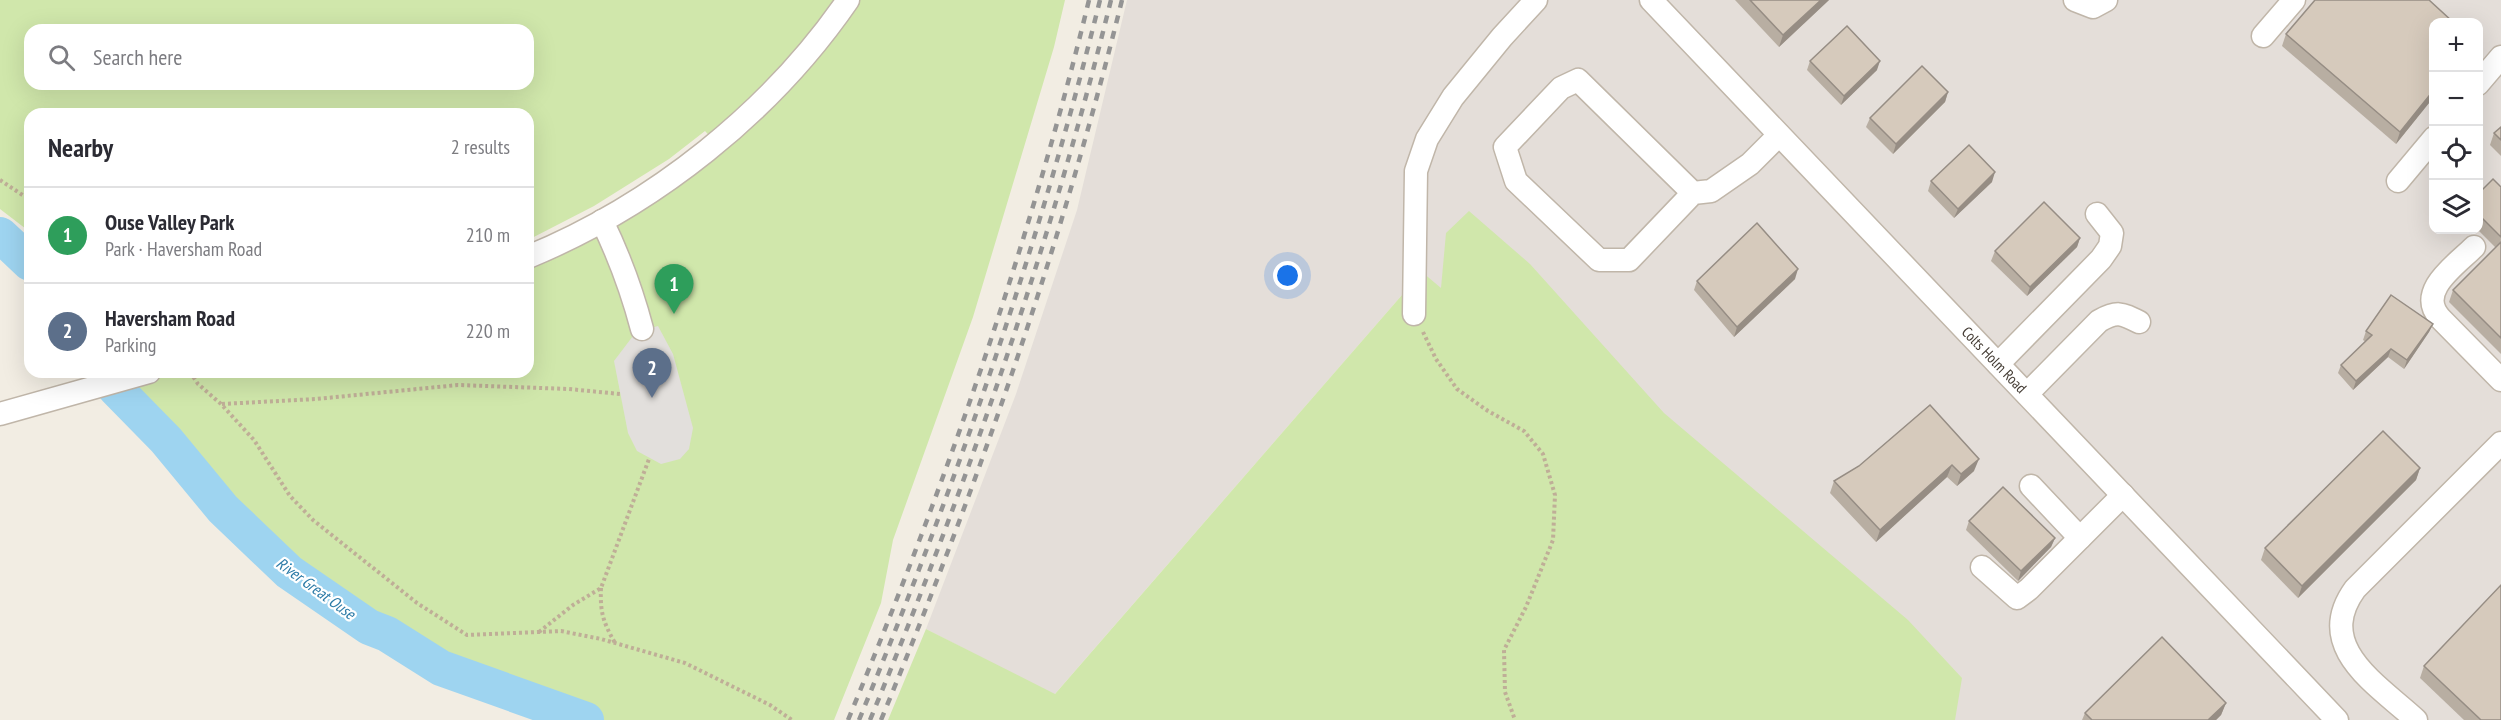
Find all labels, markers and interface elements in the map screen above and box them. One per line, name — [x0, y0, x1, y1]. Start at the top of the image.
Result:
map controls — [2429, 18, 2483, 234]
button: + — [2429, 18, 2483, 72]
search box — [24, 24, 534, 90]
icon: search — [45, 41, 78, 74]
text: Search here — [93, 43, 182, 71]
button: − — [2429, 72, 2483, 126]
button: locate — [2429, 126, 2483, 180]
text: Nearby — [48, 131, 113, 164]
text: 2 results — [451, 134, 510, 160]
button: layers — [2429, 180, 2483, 234]
text: Ouse Valley Park — [105, 208, 234, 236]
text: 1 — [63, 222, 72, 248]
text: 210 m — [466, 222, 510, 248]
text: Park · Haversham Road — [105, 236, 262, 262]
your location — [1273, 261, 1302, 290]
pin: 1 — [654, 264, 694, 314]
text: Haversham Road — [105, 304, 235, 332]
text: 2 — [63, 318, 72, 344]
text: 220 m — [466, 318, 510, 344]
street label: Colts Holm Road — [1958, 322, 2031, 397]
text: Parking — [105, 332, 156, 358]
pin: 2 — [632, 348, 672, 398]
water label: River Great Ouse — [273, 553, 360, 624]

